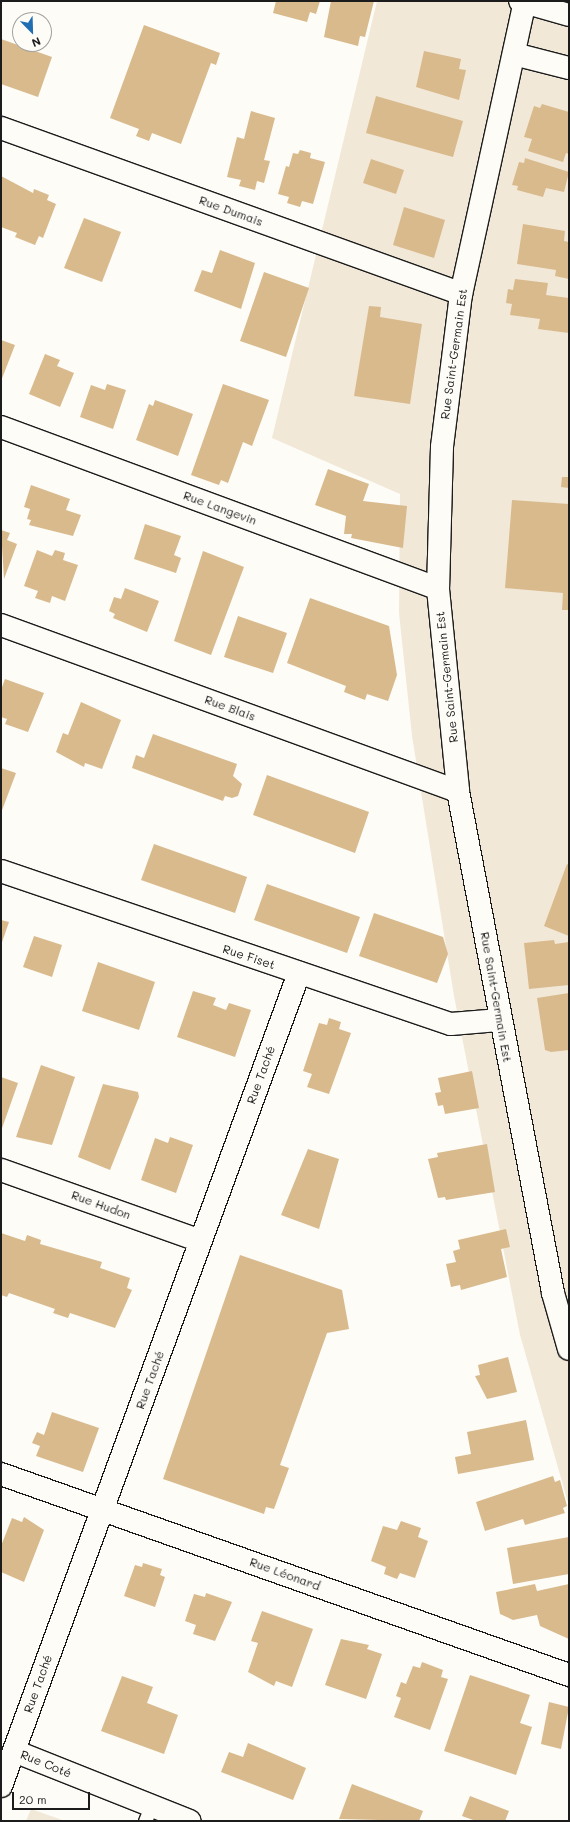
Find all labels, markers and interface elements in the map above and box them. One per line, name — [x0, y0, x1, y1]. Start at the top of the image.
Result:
north arrow — [12, 12, 52, 52]
text: N — [30, 34, 43, 51]
street label: Rue Dumais — [197, 193, 265, 229]
street label: Rue Saint-Germain Est — [438, 288, 470, 420]
street label: Rue Langevin — [181, 488, 259, 528]
street label: Rue Saint-Germain Est — [433, 611, 461, 743]
street label: Rue Blais — [203, 692, 257, 724]
street label: Rue Saint-Germain Est — [477, 931, 515, 1063]
street label: Rue Fiset — [221, 942, 277, 972]
street label: Rue Taché — [244, 1044, 278, 1106]
street label: Rue Hudon — [69, 1188, 133, 1222]
street label: Rue Taché — [133, 1349, 167, 1411]
street label: Rue Léonard — [248, 1555, 322, 1593]
street label: Rue Taché — [21, 1653, 55, 1715]
street label: Rue Coté — [18, 1747, 74, 1781]
scale bar — [14, 1784, 92, 1810]
text: 20 m — [19, 1791, 47, 1807]

